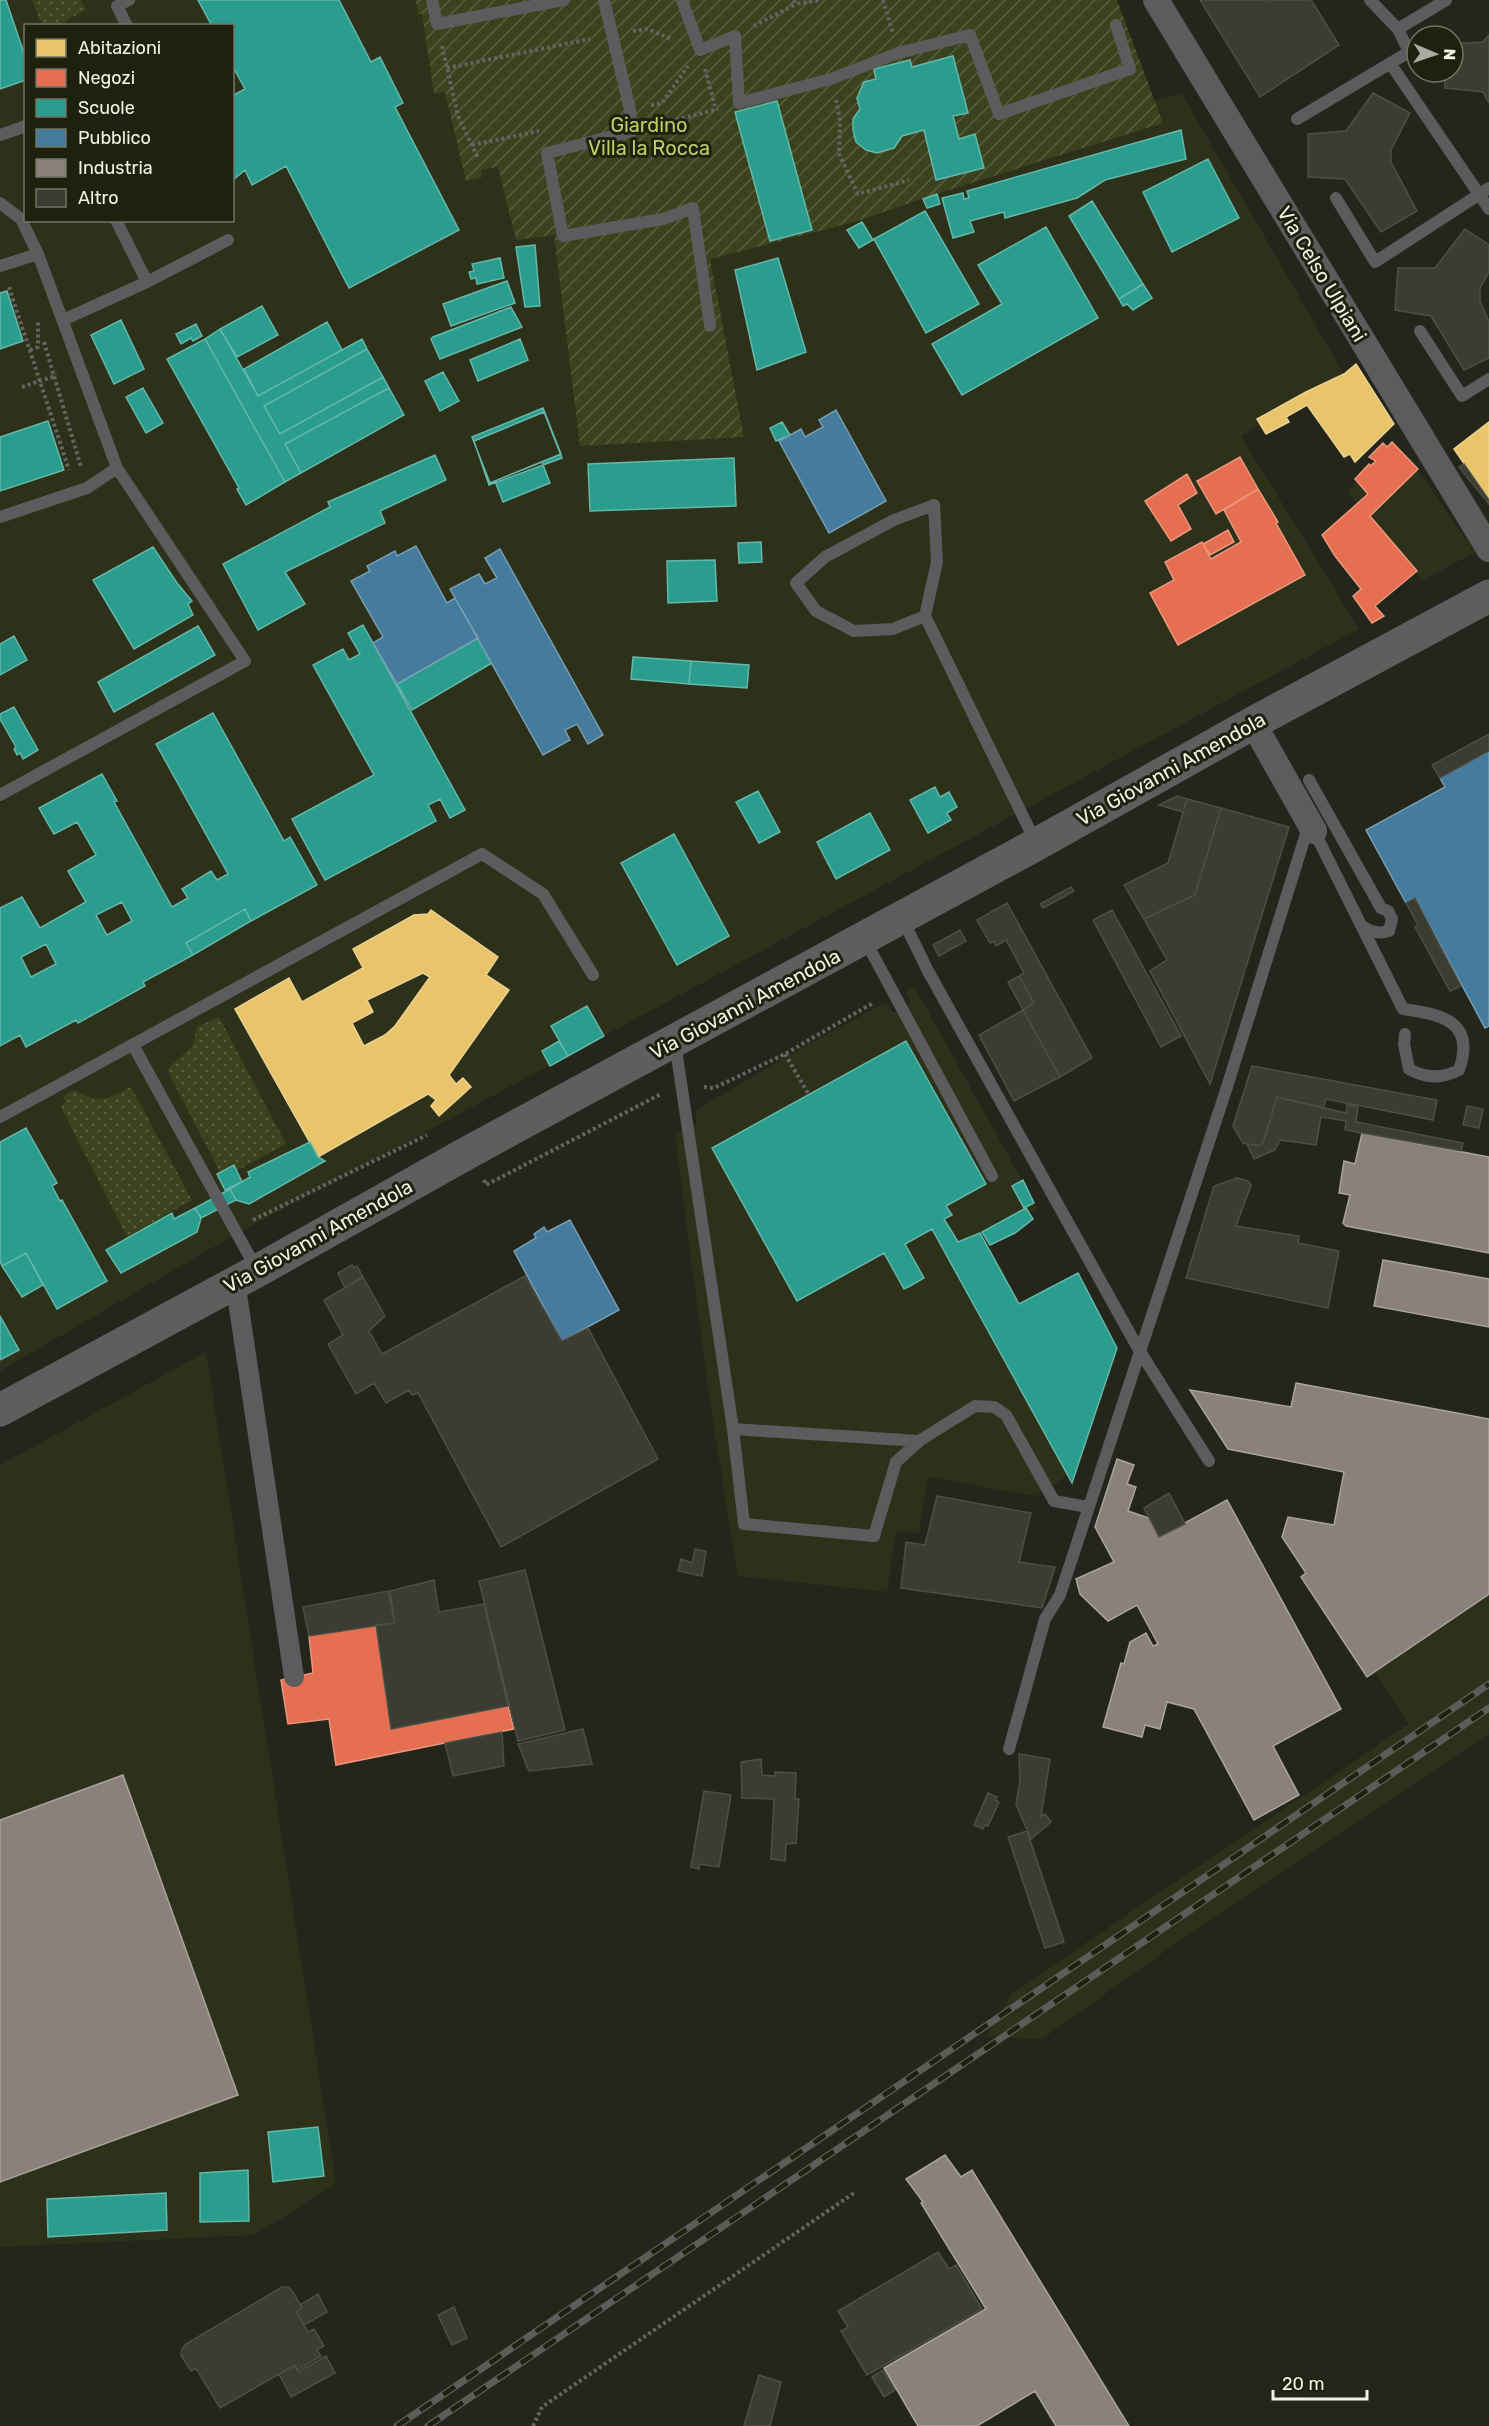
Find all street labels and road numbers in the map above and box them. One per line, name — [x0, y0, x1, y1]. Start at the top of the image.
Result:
street label: Via Celso Ulpiani — [1272, 202, 1372, 346]
street label: Via Giovanni Amendola — [1072, 707, 1270, 831]
street label: Via Giovanni Amendola — [646, 944, 844, 1064]
street label: Via Giovanni Amendola — [219, 1174, 417, 1298]

